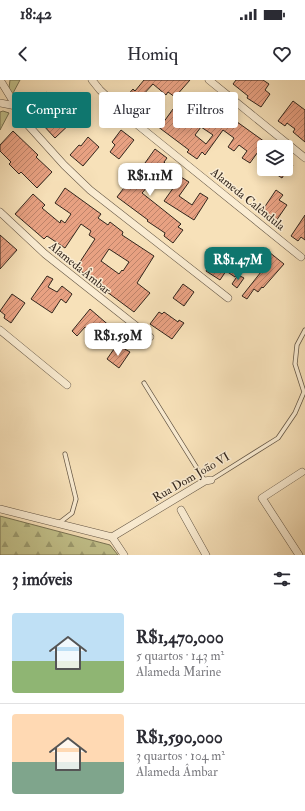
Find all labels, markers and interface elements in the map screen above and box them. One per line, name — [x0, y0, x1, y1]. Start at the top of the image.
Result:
text: 18:42 — [20, 5, 52, 24]
icon: back — [12, 43, 34, 65]
text: Homiq — [127, 43, 178, 66]
icon: heart — [271, 43, 293, 65]
chip: Comprar — [12, 92, 91, 128]
chip: Alugar — [99, 92, 165, 128]
chip: Filtros — [173, 92, 238, 128]
map controls — [257, 140, 293, 176]
button: layers — [257, 140, 293, 176]
pin: R$1.11M — [113, 163, 187, 197]
street label: Alameda Calêndula — [207, 164, 289, 235]
text: R$1.11M — [127, 168, 173, 184]
street label: Alameda Âmbar — [45, 238, 114, 298]
pin: R$1.47M — [201, 247, 275, 281]
text: R$1.47M — [213, 252, 263, 268]
pin: R$1.59M — [81, 323, 155, 357]
text: R$1.59M — [94, 328, 142, 344]
street label: Rua Dom João VI — [150, 449, 233, 506]
icon: filters — [271, 568, 293, 590]
text: 3 imóveis — [12, 569, 72, 590]
text: R$1,470,000 — [136, 627, 224, 648]
icon: home — [44, 629, 92, 677]
text: 5 quartos · 143 m² — [136, 648, 224, 664]
text: Alameda Marine — [136, 664, 221, 680]
text: R$1,590,000 — [136, 727, 223, 748]
icon: home — [44, 730, 92, 778]
text: 3 quartos · 104 m² — [136, 748, 225, 764]
text: Alameda Âmbar — [136, 764, 218, 780]

